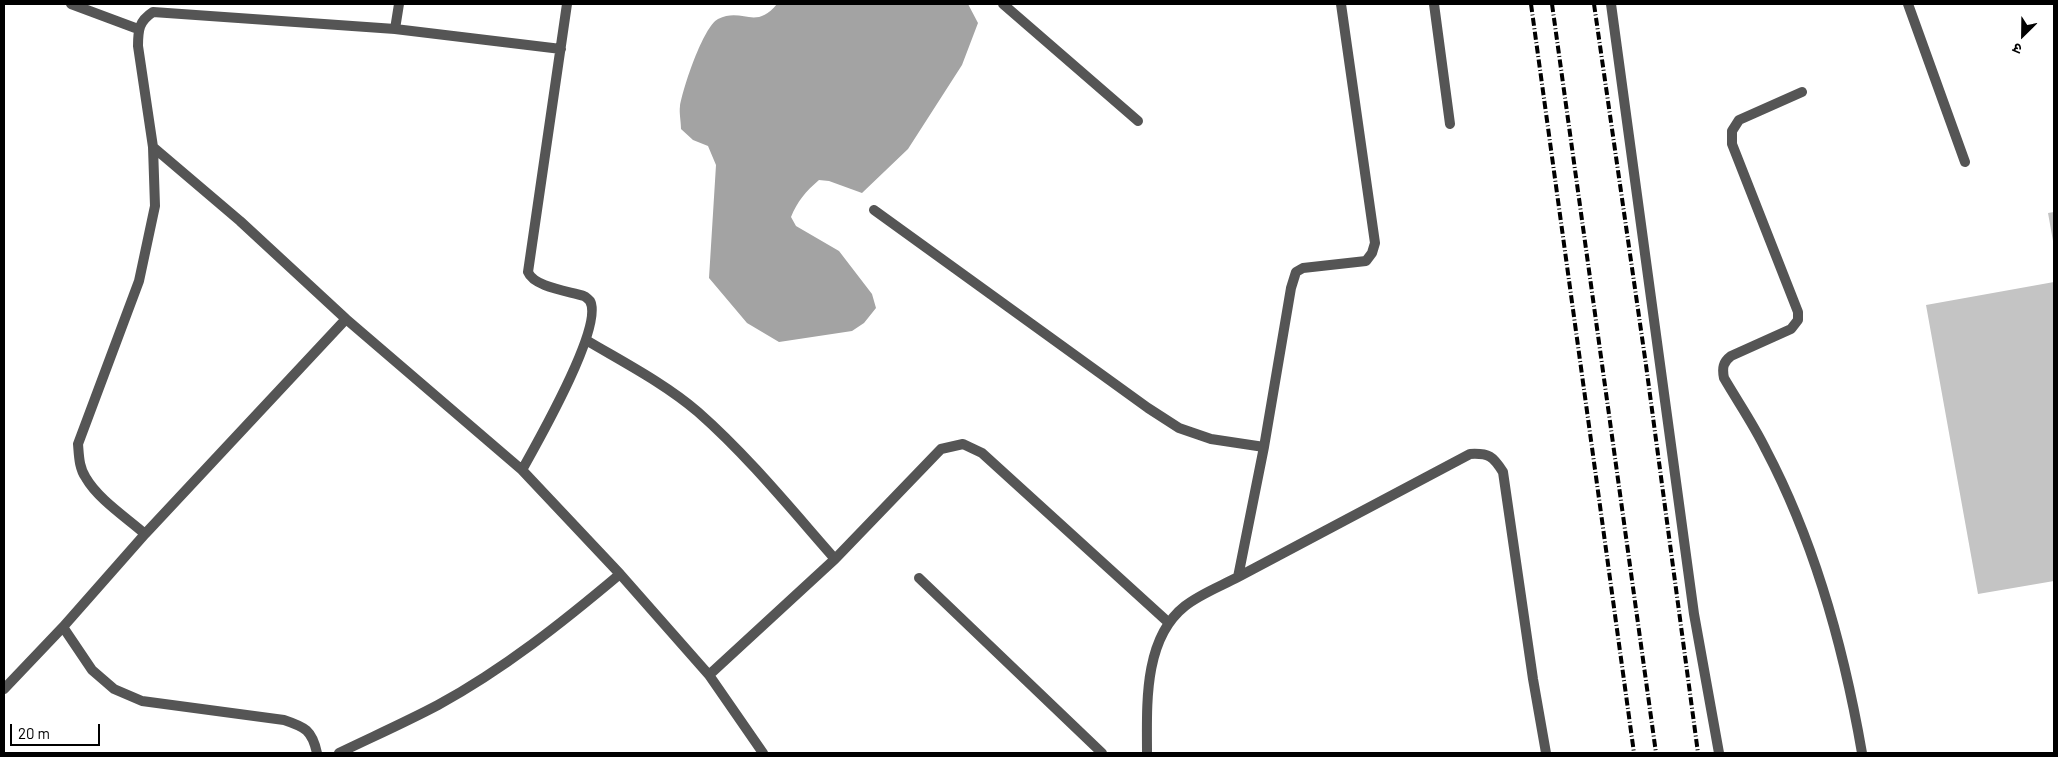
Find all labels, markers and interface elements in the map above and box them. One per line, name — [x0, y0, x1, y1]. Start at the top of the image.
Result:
north arrow — [1998, 10, 2048, 60]
text: उ — [2010, 40, 2024, 59]
scale bar — [12, 714, 102, 746]
text: 20 m — [18, 724, 50, 742]

